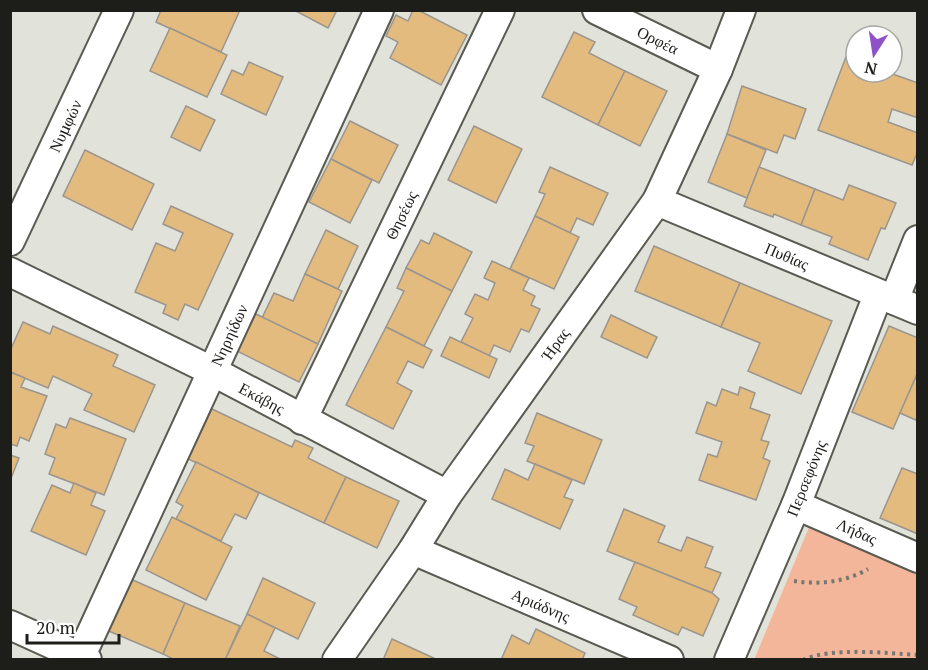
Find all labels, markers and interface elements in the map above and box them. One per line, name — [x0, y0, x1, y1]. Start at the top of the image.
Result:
street label: Ορφέα — [633, 20, 683, 60]
north arrow — [844, 24, 904, 84]
text: N — [863, 57, 879, 81]
street label: Νυμφών — [43, 96, 87, 156]
street label: Θησέως — [380, 186, 423, 243]
street label: Πυθίας — [761, 237, 813, 275]
street label: Νηρηίδων — [205, 300, 253, 370]
street label: Ήρας — [535, 323, 575, 366]
street label: Εκάβης — [235, 377, 289, 420]
street label: Περσεφόνης — [781, 436, 832, 520]
street label: Λήδας — [833, 512, 881, 550]
street label: Αριάδνης — [508, 583, 574, 627]
scale bar — [27, 607, 118, 645]
text: 20 m — [36, 615, 76, 639]

